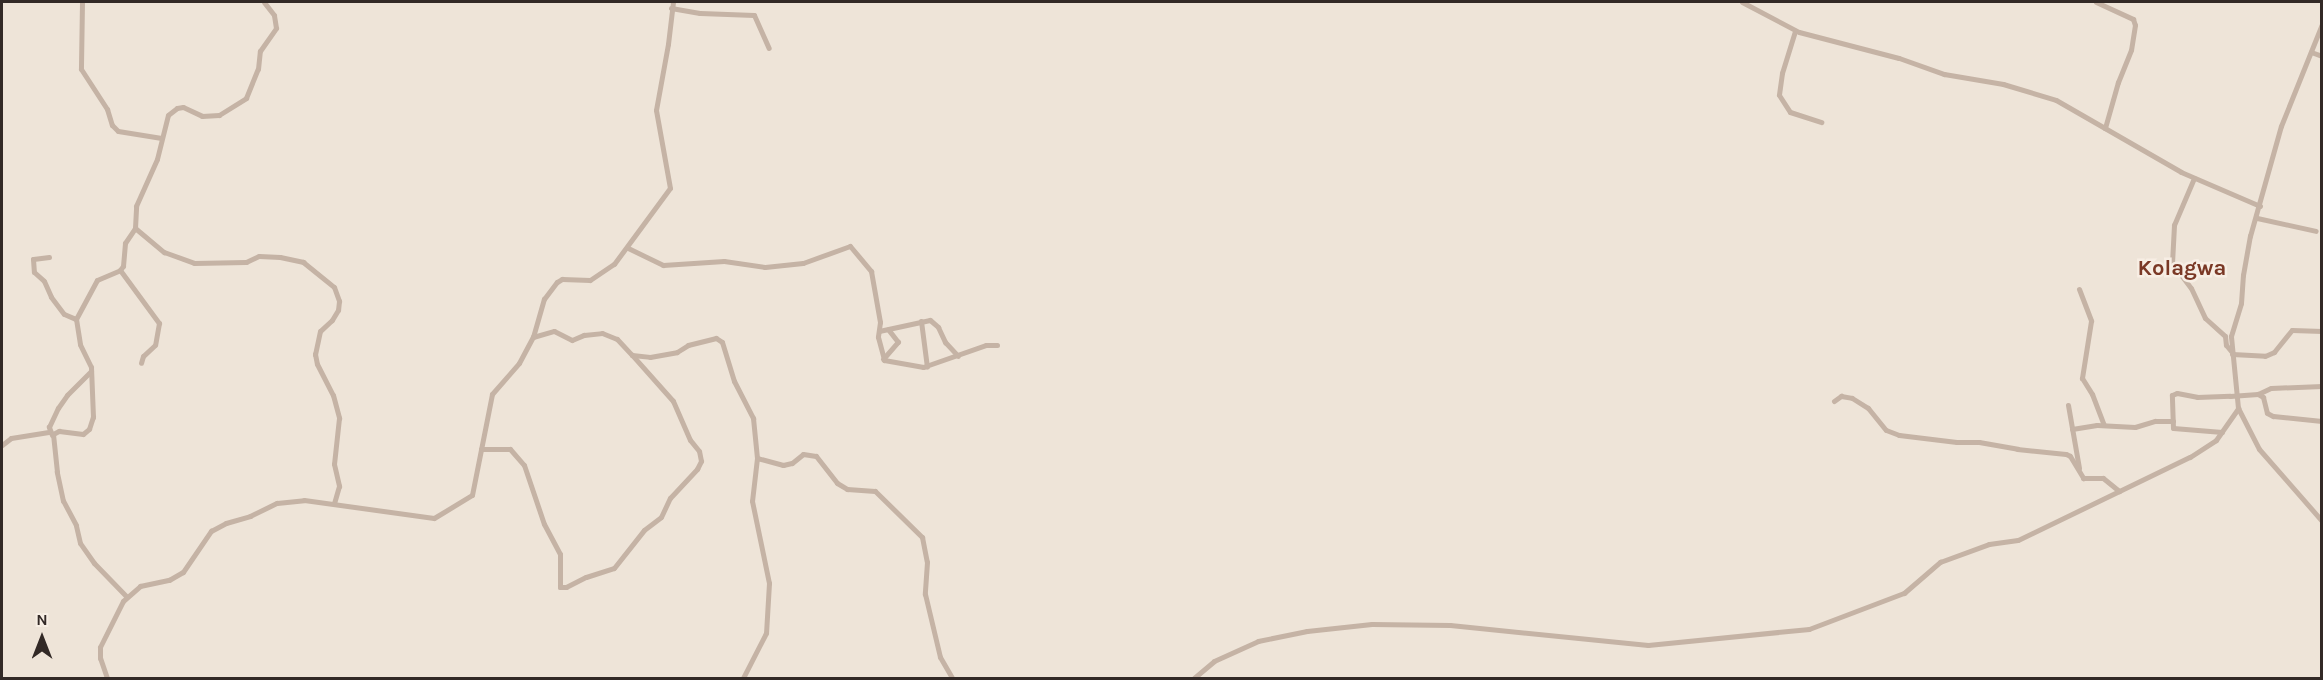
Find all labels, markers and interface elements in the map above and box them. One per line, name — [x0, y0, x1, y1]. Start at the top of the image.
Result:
district label: Kolagwa — [2138, 256, 2226, 282]
north arrow — [12, 608, 72, 668]
text: N — [36, 610, 48, 629]

